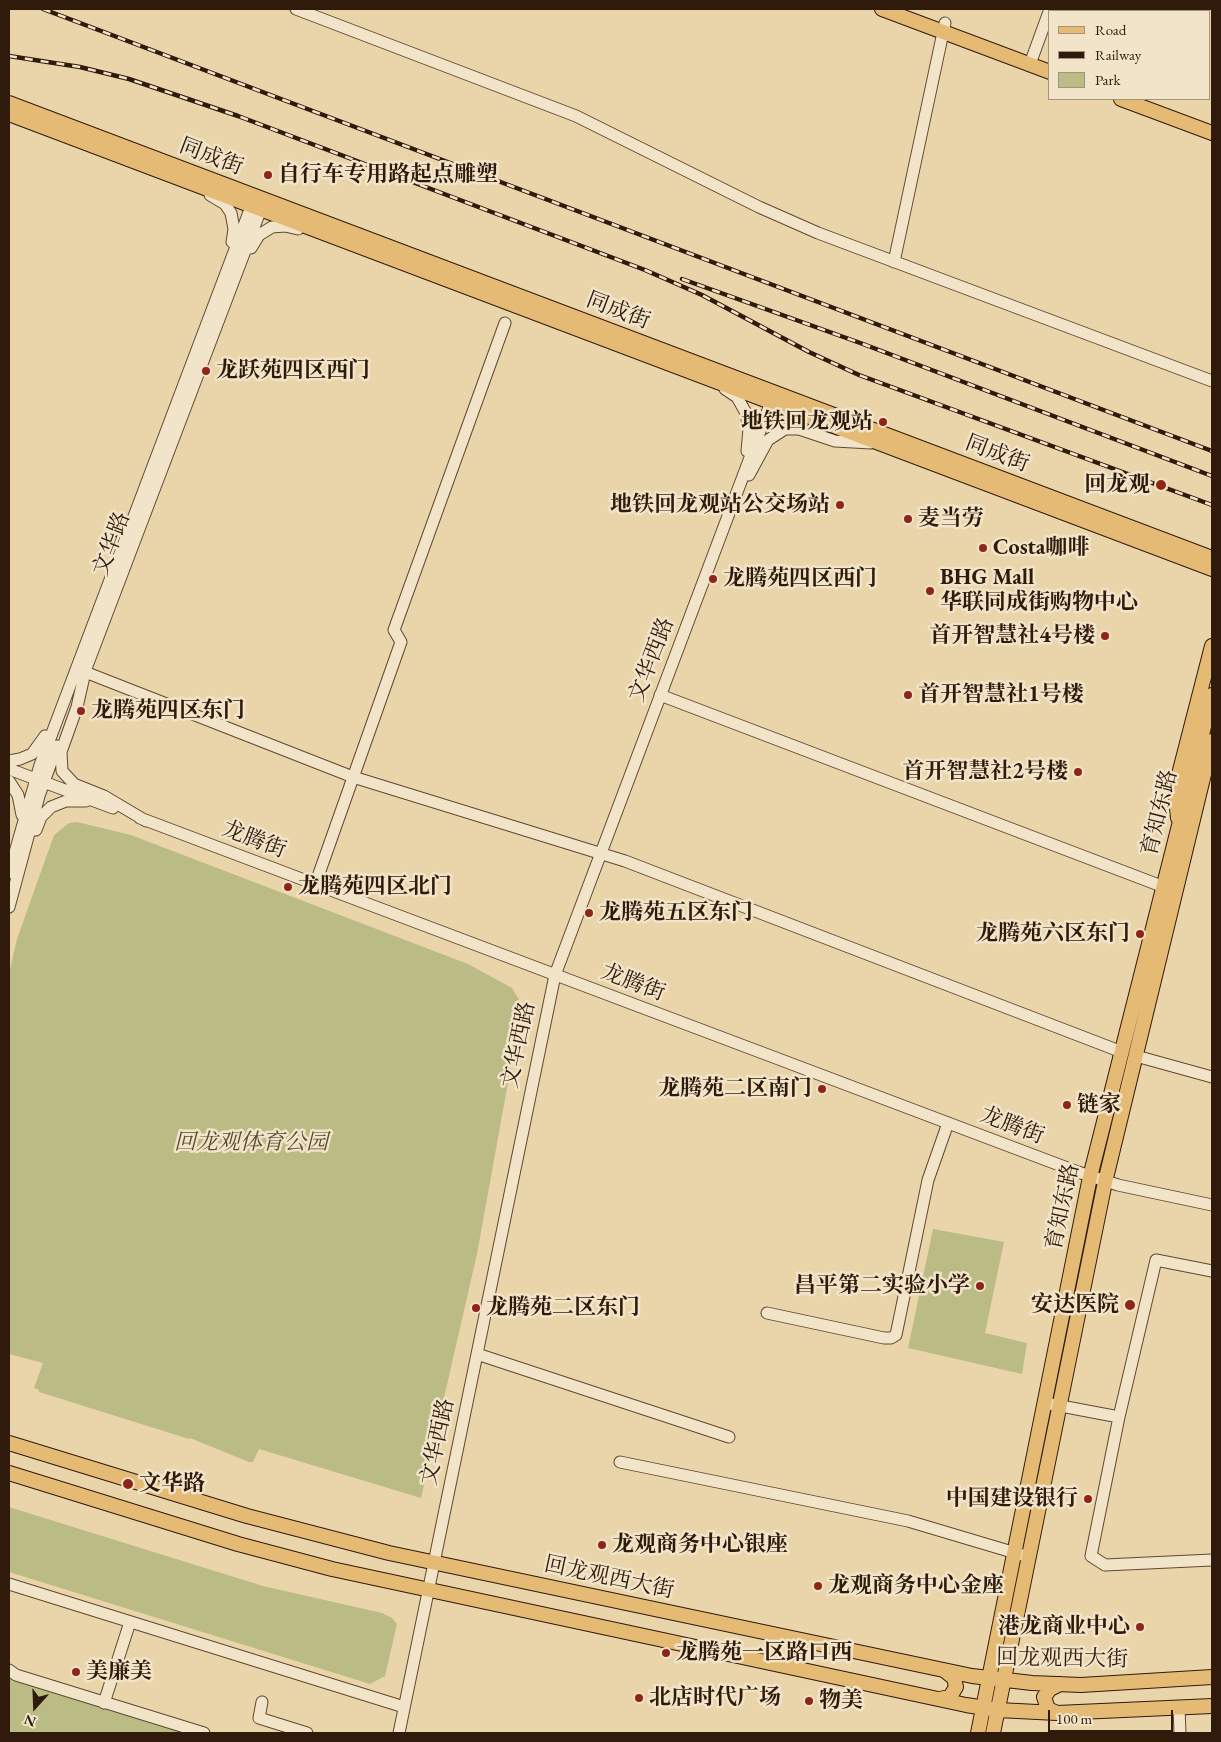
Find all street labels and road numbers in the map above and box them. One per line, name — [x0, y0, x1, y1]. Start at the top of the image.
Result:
street label: 同成街 — [175, 133, 247, 181]
street label: 同成街 — [582, 287, 654, 335]
street label: 同成街 — [961, 430, 1033, 478]
street label: 文华路 — [88, 508, 136, 580]
street label: 文华西路 — [624, 614, 680, 706]
street label: 育知东路 — [1137, 767, 1183, 859]
street label: 龙腾街 — [218, 816, 290, 864]
street label: 龙腾街 — [597, 959, 669, 1007]
street label: 文华西路 — [497, 999, 541, 1091]
street label: 龙腾街 — [976, 1102, 1048, 1150]
street label: 育知东路 — [1041, 1161, 1085, 1253]
street label: 文华西路 — [416, 1396, 460, 1488]
street label: 回龙观西大街 — [542, 1551, 676, 1605]
street label: 回龙观西大街 — [996, 1645, 1128, 1673]

